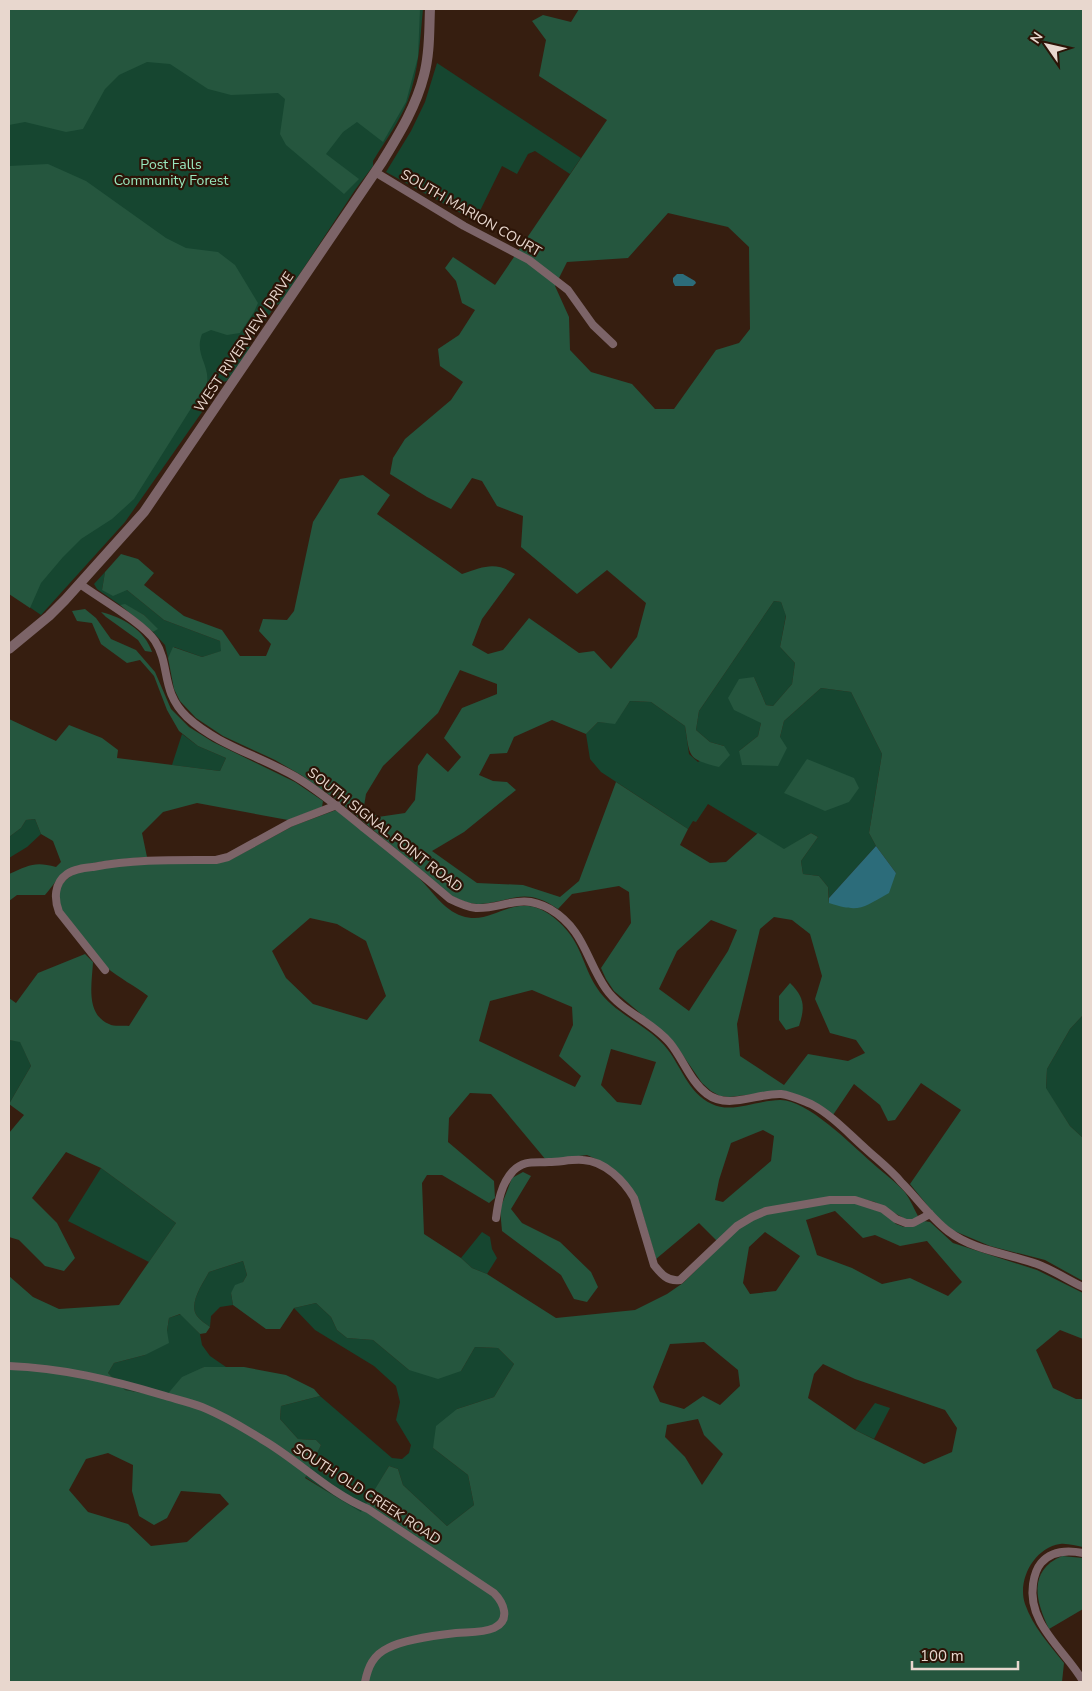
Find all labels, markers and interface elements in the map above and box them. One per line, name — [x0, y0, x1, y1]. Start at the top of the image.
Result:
north arrow — [1022, 20, 1072, 70]
text: N — [1026, 28, 1047, 48]
park label: Post Falls Community Forest — [114, 155, 228, 190]
street label: SOUTH MARION COURT — [397, 165, 545, 261]
street label: WEST RIVERVIEW DRIVE — [190, 268, 298, 416]
street label: SOUTH SIGNAL POINT ROAD — [303, 763, 467, 897]
street label: SOUTH OLD CREEK ROAD — [290, 1439, 444, 1549]
scale bar — [912, 1638, 1018, 1670]
text: 100 m — [920, 1646, 964, 1666]

